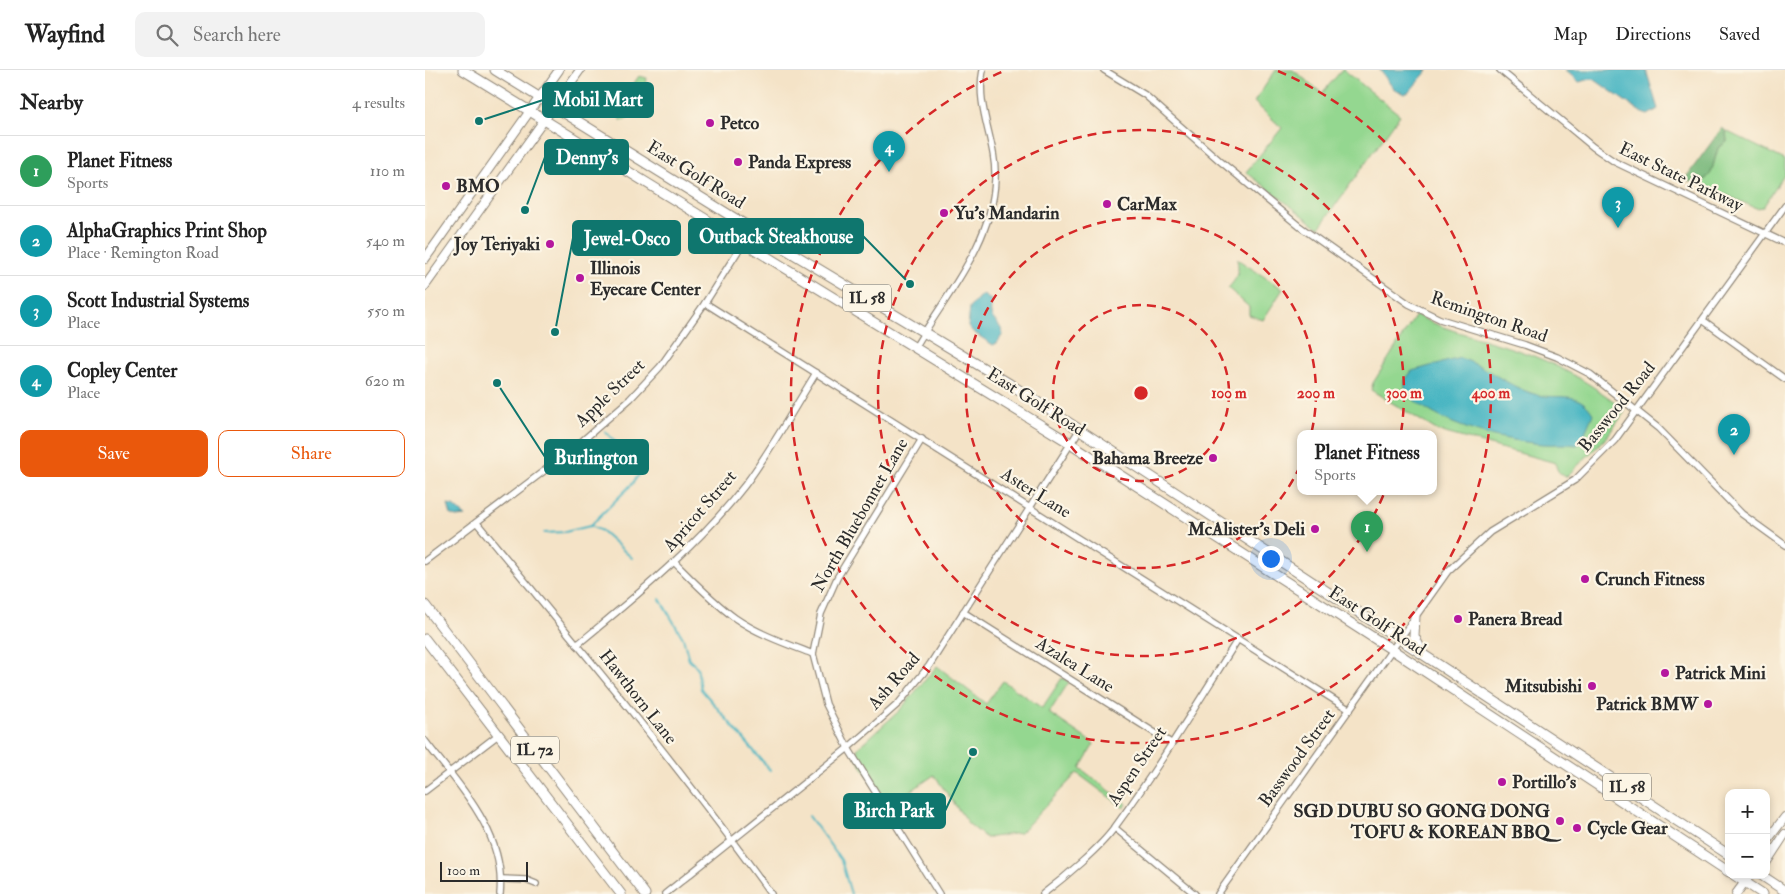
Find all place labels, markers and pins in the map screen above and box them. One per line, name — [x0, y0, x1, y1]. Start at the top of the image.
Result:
callout: Mobil Mart — [543, 83, 653, 117]
place label: Petco — [720, 112, 760, 135]
marker: Petco — [704, 117, 716, 129]
pin: 4 — [873, 131, 905, 172]
callout: Denny's — [545, 140, 628, 174]
place label: Panda Express — [748, 151, 851, 174]
marker: Panda Express — [732, 156, 744, 168]
place label: BMO — [456, 175, 500, 198]
marker: BMO — [440, 180, 452, 192]
pin: 3 — [1602, 187, 1634, 228]
place label: CarMax — [1117, 193, 1178, 216]
marker: CarMax — [1101, 198, 1113, 210]
place label: Yu's Mandarin — [953, 202, 1060, 225]
marker: Yu's Mandarin — [938, 207, 950, 219]
callout: Outback Steakhouse — [689, 219, 863, 253]
callout: Jewel-Osco — [573, 221, 680, 255]
place label: Joy Teriyaki — [453, 233, 540, 256]
marker: Joy Teriyaki — [544, 238, 556, 250]
place label: Illinois Eyecare Center — [590, 257, 701, 301]
marker: Illinois Eyecare Center — [574, 272, 586, 284]
centre of rings — [1132, 384, 1150, 402]
pin: 2 — [1718, 414, 1750, 455]
callout: Burlington — [545, 440, 648, 474]
place label: Bahama Breeze — [1092, 447, 1203, 470]
marker: Bahama Breeze — [1207, 452, 1219, 464]
pin: 1 — [1351, 511, 1383, 552]
place label: McAlister's Deli — [1187, 518, 1305, 541]
marker: McAlister's Deli — [1309, 523, 1321, 535]
place label: Crunch Fitness — [1595, 568, 1705, 591]
marker: Crunch Fitness — [1579, 573, 1591, 585]
place label: Panera Bread — [1468, 608, 1562, 631]
marker: Panera Bread — [1452, 613, 1464, 625]
place label: Patrick Mini — [1675, 662, 1766, 685]
marker: Patrick Mini — [1659, 667, 1671, 679]
place label: Mitsubishi — [1504, 675, 1582, 698]
marker: Mitsubishi — [1586, 680, 1598, 692]
place label: Patrick BMW — [1596, 693, 1700, 716]
marker: Patrick BMW — [1702, 698, 1714, 710]
place label: Portillo's — [1512, 771, 1576, 794]
marker: Portillo's — [1496, 776, 1508, 788]
callout: Birch Park — [844, 794, 945, 828]
place label: SGD DUBU SO GONG DONG TOFU & KOREAN BBQ — [1294, 800, 1562, 844]
marker: SGD DUBU SO GONG DONG TOFU & KOREAN BBQ — [1554, 815, 1566, 827]
place label: Cycle Gear — [1587, 817, 1668, 840]
marker: Cycle Gear — [1571, 822, 1583, 834]

